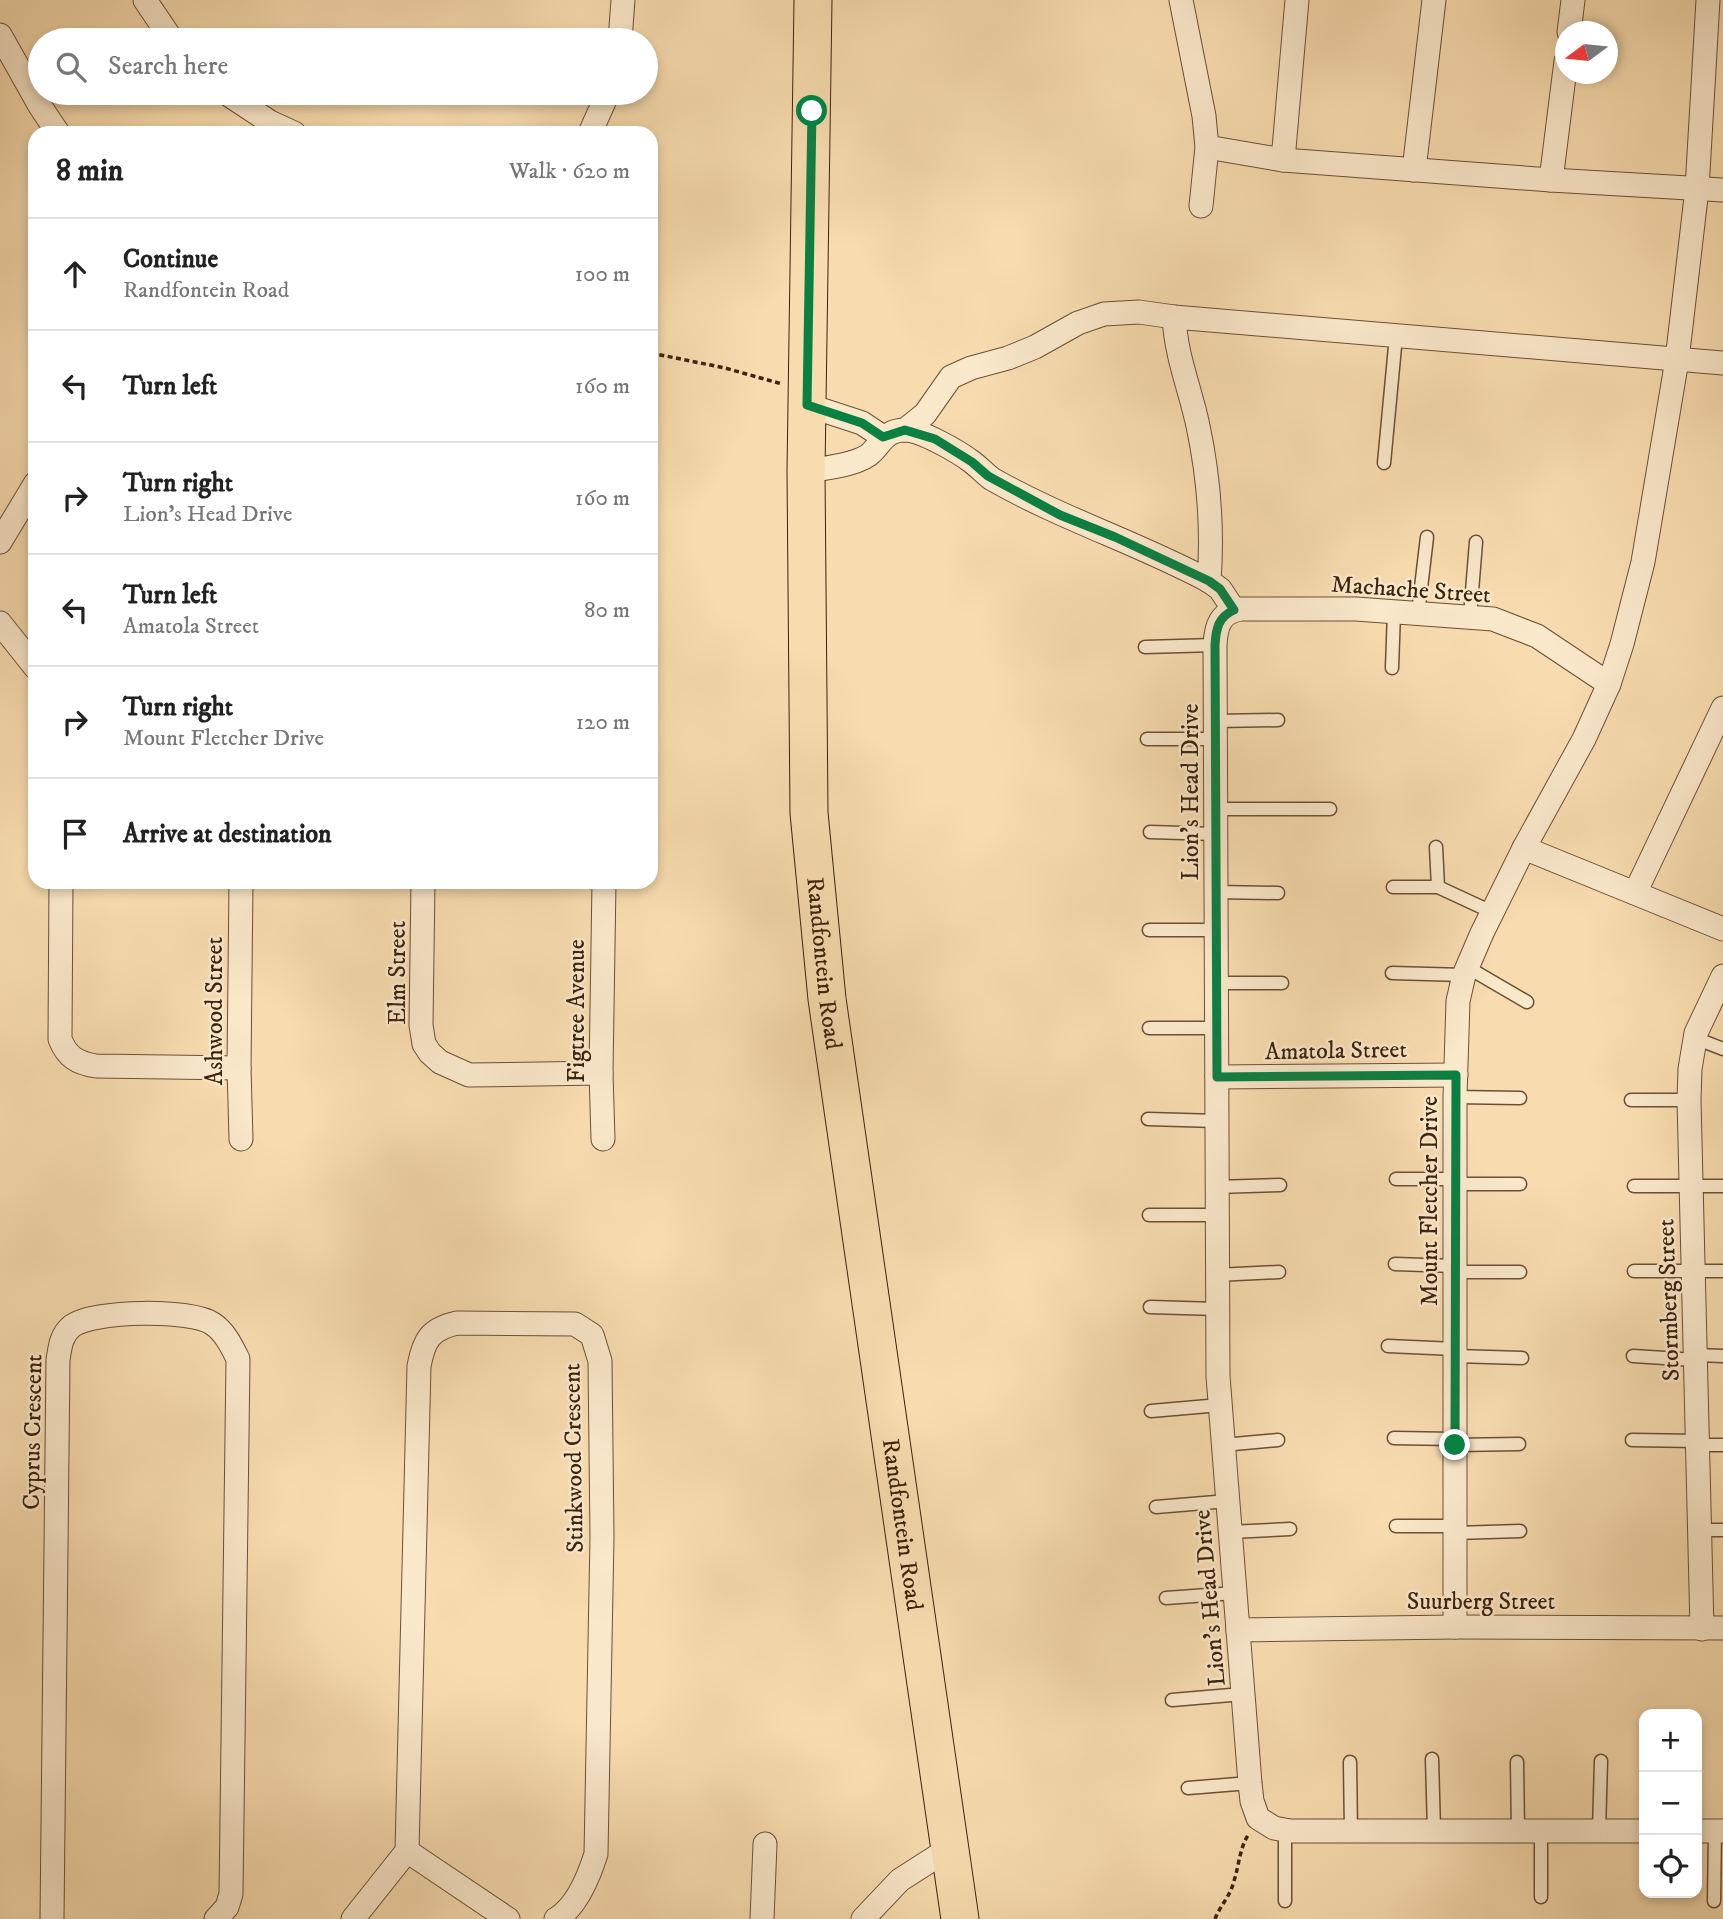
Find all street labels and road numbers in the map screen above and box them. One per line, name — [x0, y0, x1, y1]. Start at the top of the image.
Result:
street label: Machache Street — [1330, 569, 1492, 611]
street label: Lion's Head Drive — [1176, 703, 1206, 880]
street label: Randfontein Road — [799, 876, 848, 1052]
street label: Elm Street — [383, 921, 413, 1025]
street label: Ashwood Street — [200, 937, 230, 1085]
street label: Figtree Avenue — [562, 939, 592, 1083]
street label: Amatola Street — [1265, 1035, 1408, 1067]
street label: Mount Fletcher Drive — [1415, 1096, 1445, 1306]
street label: Stormberg Street — [1651, 1218, 1687, 1382]
street label: Cyprus Crescent — [17, 1354, 49, 1510]
street label: Stinkwood Crescent — [557, 1363, 591, 1553]
street label: Randfontein Road — [875, 1437, 929, 1613]
street label: Lion's Head Drive — [1187, 1508, 1233, 1687]
street label: Suurberg Street — [1407, 1587, 1556, 1617]

